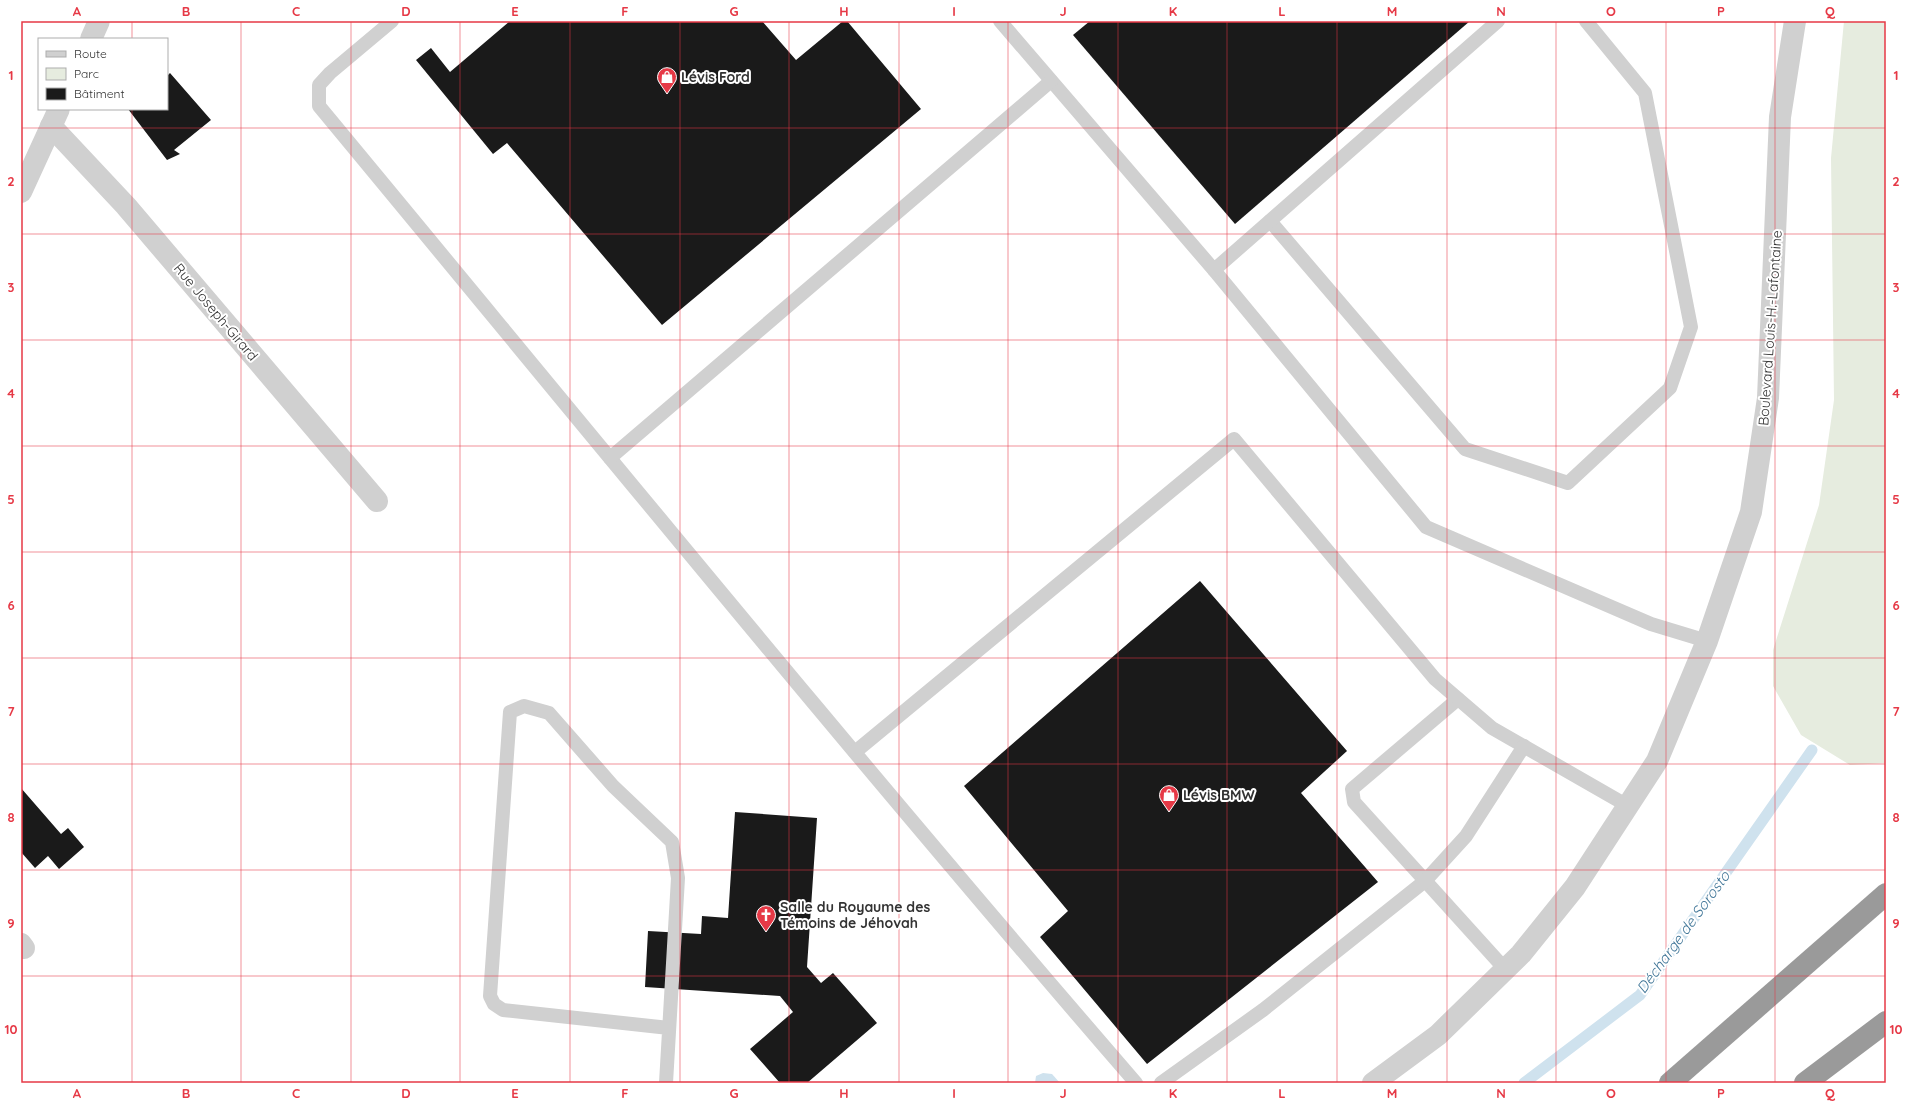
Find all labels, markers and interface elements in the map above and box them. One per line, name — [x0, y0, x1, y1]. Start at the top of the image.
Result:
text: A — [73, 3, 82, 19]
text: B — [182, 3, 190, 19]
text: C — [292, 3, 300, 19]
text: D — [401, 3, 411, 19]
text: E — [511, 3, 519, 19]
text: F — [621, 3, 629, 19]
text: G — [729, 3, 739, 19]
text: H — [839, 3, 849, 19]
text: I — [952, 3, 956, 19]
text: J — [1059, 3, 1067, 19]
text: K — [1169, 3, 1178, 19]
text: L — [1278, 3, 1286, 19]
text: M — [1387, 3, 1397, 19]
text: N — [1496, 3, 1506, 19]
text: O — [1606, 3, 1616, 19]
text: P — [1717, 3, 1725, 19]
text: Q — [1825, 3, 1836, 19]
legend — [38, 38, 168, 110]
text: Route — [74, 46, 107, 61]
text: Parc — [74, 66, 99, 81]
shop icon: Lévis Ford — [656, 66, 678, 94]
text: 1 — [8, 67, 14, 83]
text: 1 — [1893, 67, 1899, 83]
place label: Lévis Ford — [681, 68, 750, 86]
text: Bâtiment — [74, 86, 124, 101]
text: 2 — [7, 173, 15, 189]
text: 2 — [1892, 173, 1900, 189]
street label: Boulevard Louis-H.-Lafontaine — [1754, 230, 1786, 426]
street label: Rue Joseph-Girard — [170, 260, 262, 364]
text: 3 — [8, 279, 15, 295]
text: 3 — [1893, 279, 1900, 295]
text: 4 — [7, 385, 15, 401]
text: 4 — [1892, 385, 1900, 401]
text: 5 — [7, 491, 15, 507]
text: 5 — [1892, 491, 1900, 507]
text: 6 — [7, 597, 15, 613]
text: 6 — [1892, 597, 1900, 613]
text: 7 — [7, 703, 15, 719]
text: 7 — [1892, 703, 1900, 719]
shop icon: Lévis BMW — [1158, 784, 1180, 812]
place label: Lévis BMW — [1183, 786, 1255, 804]
text: 8 — [7, 809, 15, 825]
text: 8 — [1892, 809, 1900, 825]
water label: Décharge de Sorosto — [1632, 866, 1734, 997]
place label: Salle du Royaume des Témoins de Jéhovah — [780, 898, 930, 932]
church icon: Salle du Royaume des Témoins de Jéhovah — [755, 904, 777, 932]
text: 9 — [7, 915, 15, 931]
text: 9 — [1892, 915, 1900, 931]
text: 10 — [4, 1021, 18, 1037]
text: 10 — [1889, 1021, 1903, 1037]
text: A — [73, 1085, 82, 1101]
text: B — [182, 1085, 190, 1101]
text: C — [292, 1085, 300, 1101]
text: D — [401, 1085, 411, 1101]
text: E — [511, 1085, 519, 1101]
text: F — [621, 1085, 629, 1101]
text: G — [729, 1085, 739, 1101]
text: H — [839, 1085, 849, 1101]
text: I — [952, 1085, 956, 1101]
text: J — [1059, 1085, 1067, 1101]
text: K — [1169, 1085, 1178, 1101]
text: L — [1278, 1085, 1286, 1101]
text: M — [1387, 1085, 1397, 1101]
text: N — [1496, 1085, 1506, 1101]
text: O — [1606, 1085, 1616, 1101]
text: P — [1717, 1085, 1725, 1101]
text: Q — [1825, 1085, 1836, 1101]

